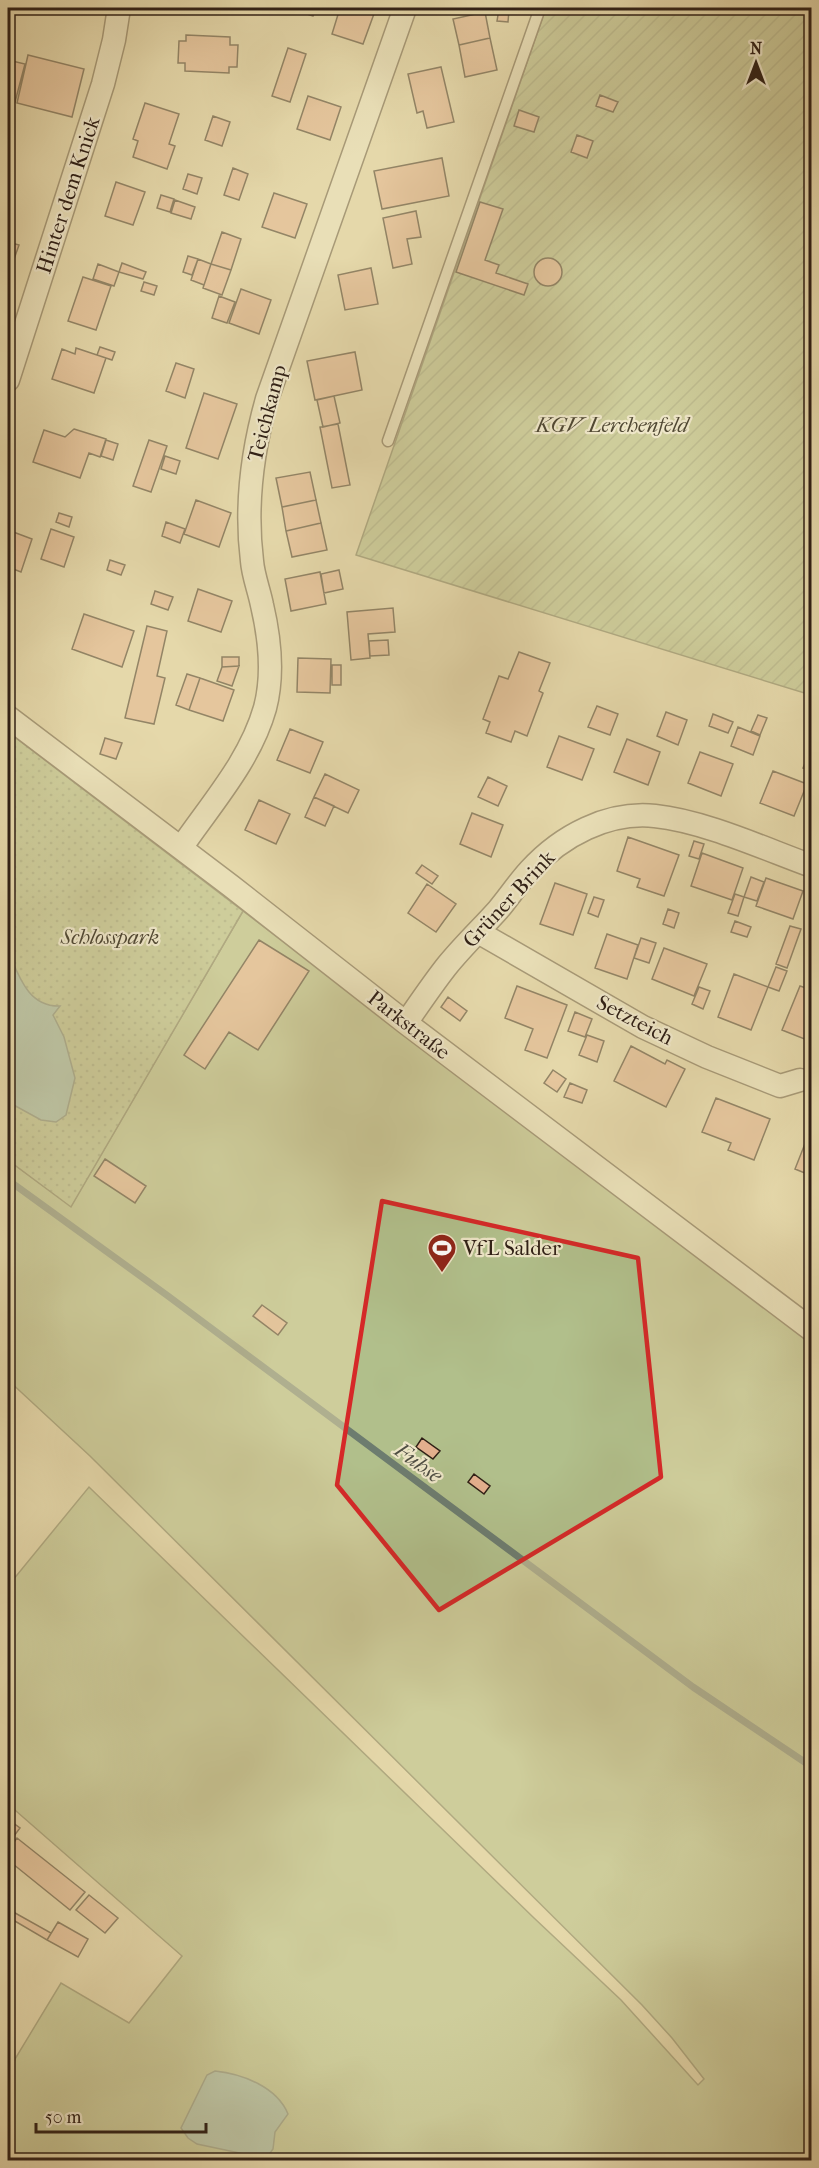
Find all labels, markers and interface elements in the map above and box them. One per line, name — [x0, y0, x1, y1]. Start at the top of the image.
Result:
north arrow — [726, 33, 786, 93]
text: N — [750, 39, 763, 58]
street label: Hinter dem Knick — [31, 113, 105, 276]
street label: Teichkamp — [243, 362, 291, 464]
park label: KGV Lerchenfeld — [534, 413, 691, 437]
street label: Grüner Brink — [458, 846, 560, 952]
park label: Schlosspark — [60, 925, 159, 949]
street label: Parkstraße — [363, 986, 455, 1064]
street label: Setzteich — [593, 990, 677, 1050]
sports icon: VfL Salder — [426, 1232, 458, 1274]
place label: VfL Salder — [462, 1236, 561, 1260]
water label: Fuhse — [389, 1436, 448, 1489]
scale bar — [36, 2096, 206, 2134]
text: 50 m — [45, 2107, 82, 2128]

